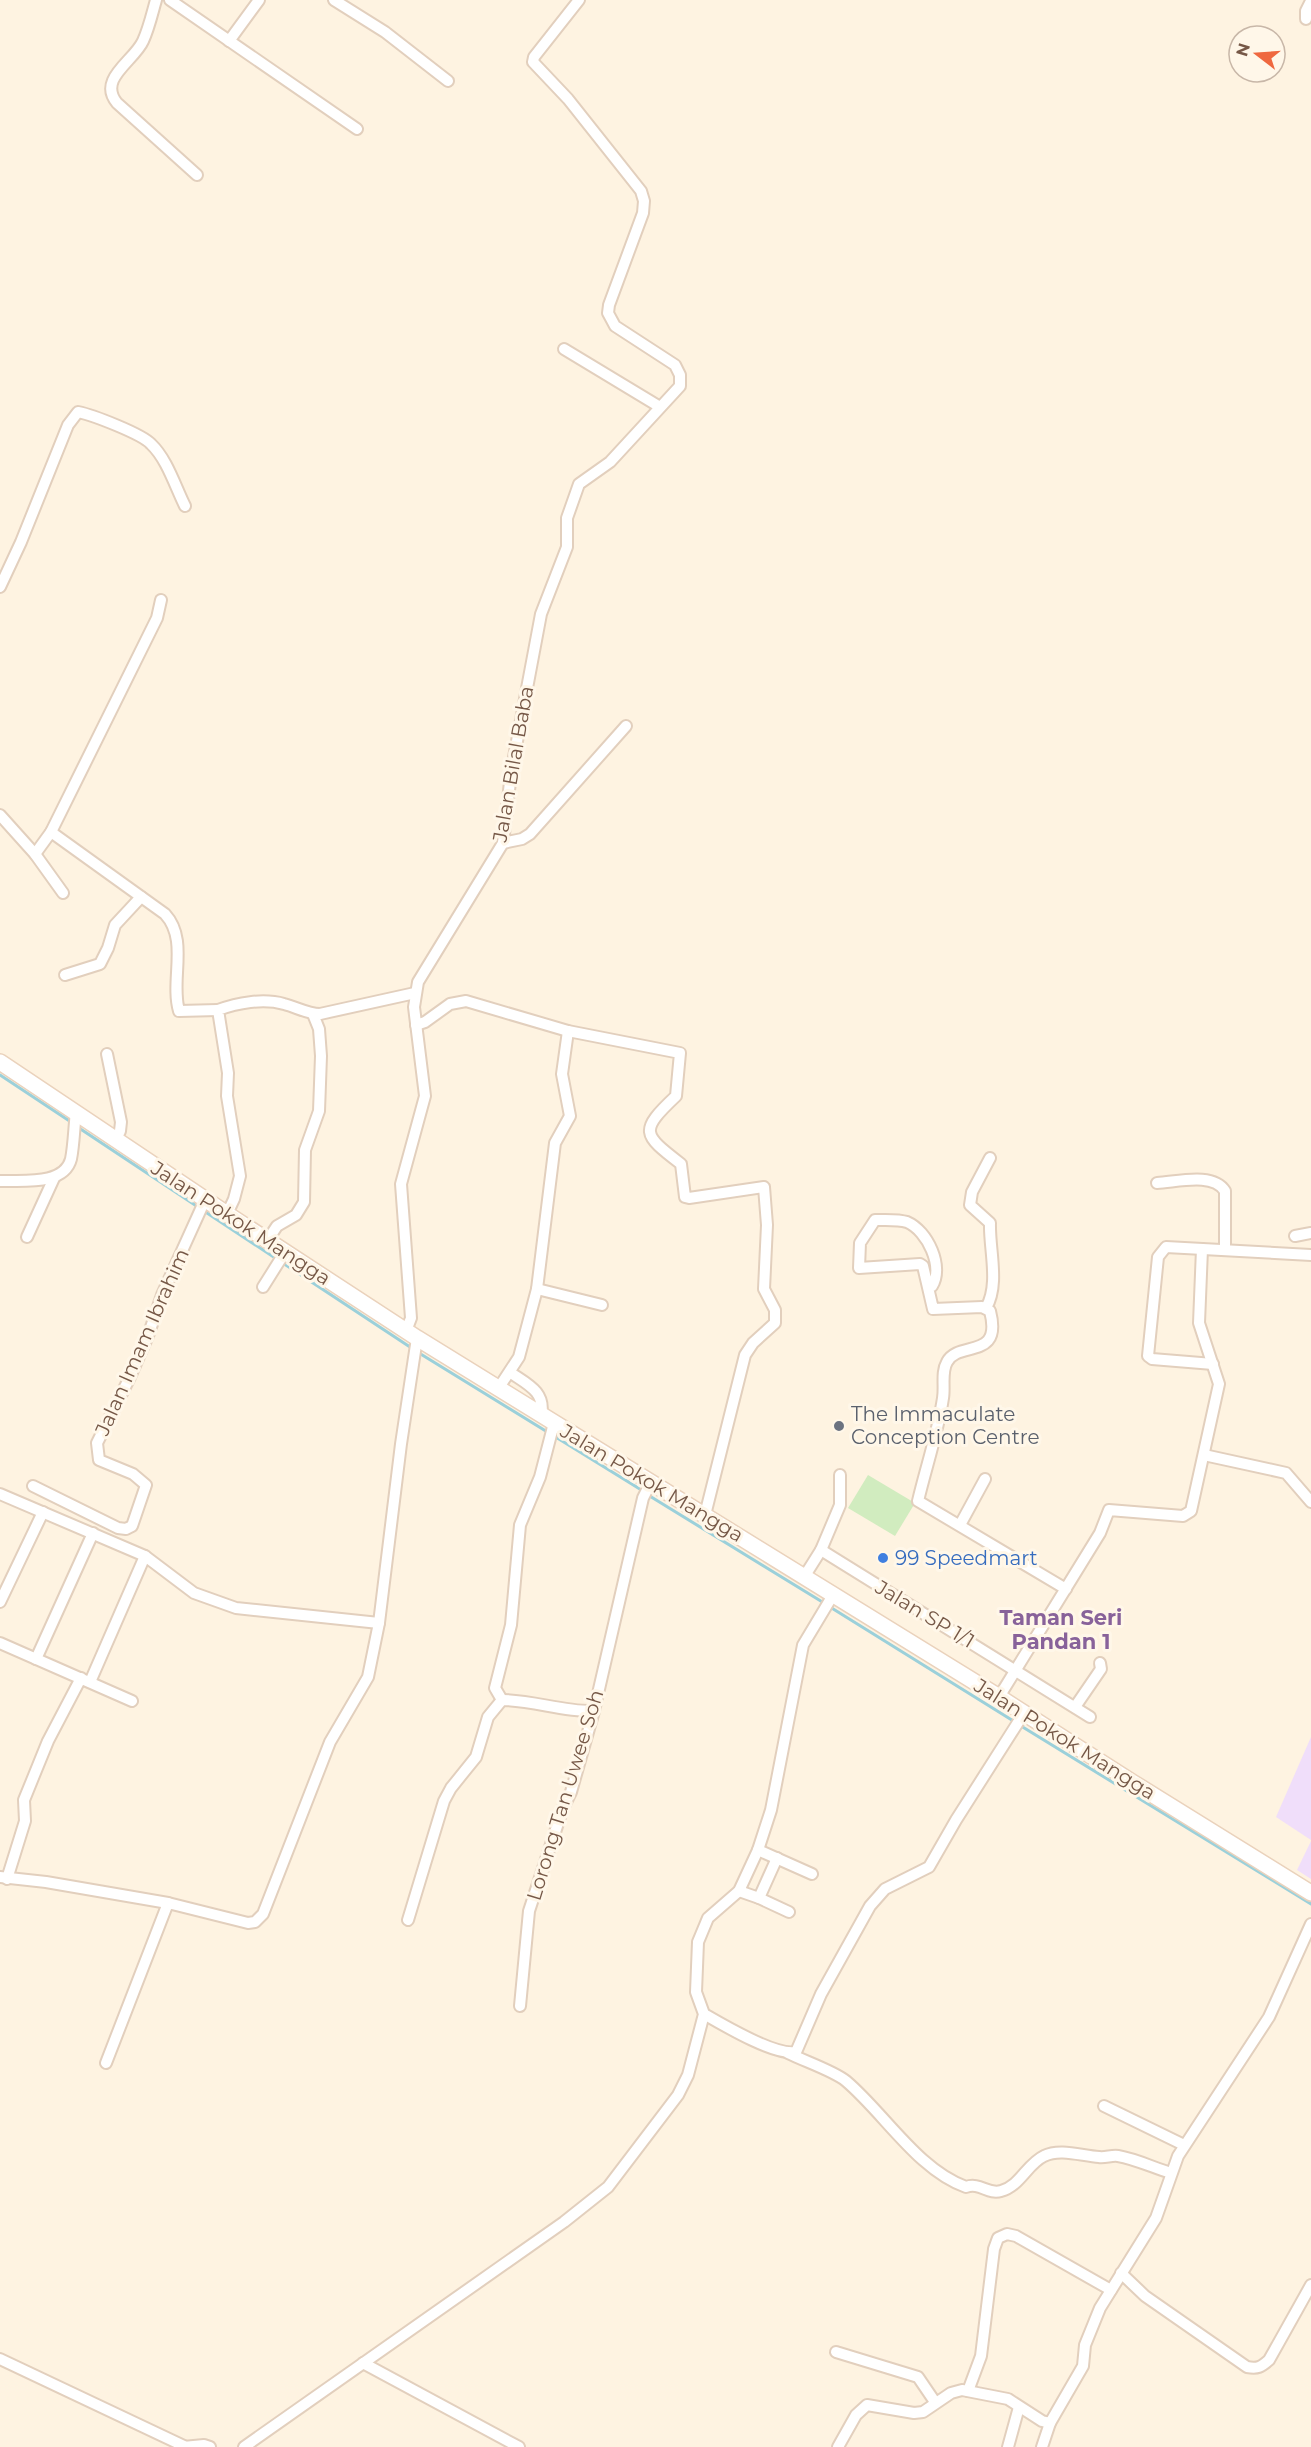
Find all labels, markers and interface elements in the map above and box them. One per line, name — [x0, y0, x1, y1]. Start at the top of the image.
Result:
north arrow — [1227, 24, 1287, 84]
text: N — [1232, 41, 1254, 59]
street label: Jalan Bilal Baba — [487, 684, 539, 845]
street label: Jalan Pokok Mangga — [146, 1155, 335, 1290]
street label: Jalan Imam Ibrahim — [90, 1245, 194, 1440]
place label: The Immaculate Conception Centre — [851, 1402, 1040, 1449]
street label: Jalan Pokok Mangga — [555, 1418, 748, 1547]
marker: The Immaculate Conception Centre — [832, 1419, 846, 1433]
place label: 99 Speedmart — [895, 1546, 1038, 1570]
marker: 99 Speedmart — [876, 1551, 890, 1565]
street label: Jalan SP 1/1 — [870, 1575, 979, 1653]
district label: Taman Seri Pandan 1 — [1000, 1605, 1122, 1654]
street label: Jalan Pokok Mangga — [969, 1673, 1160, 1805]
street label: Lorong Tan Uwee Soh — [521, 1687, 609, 1903]

